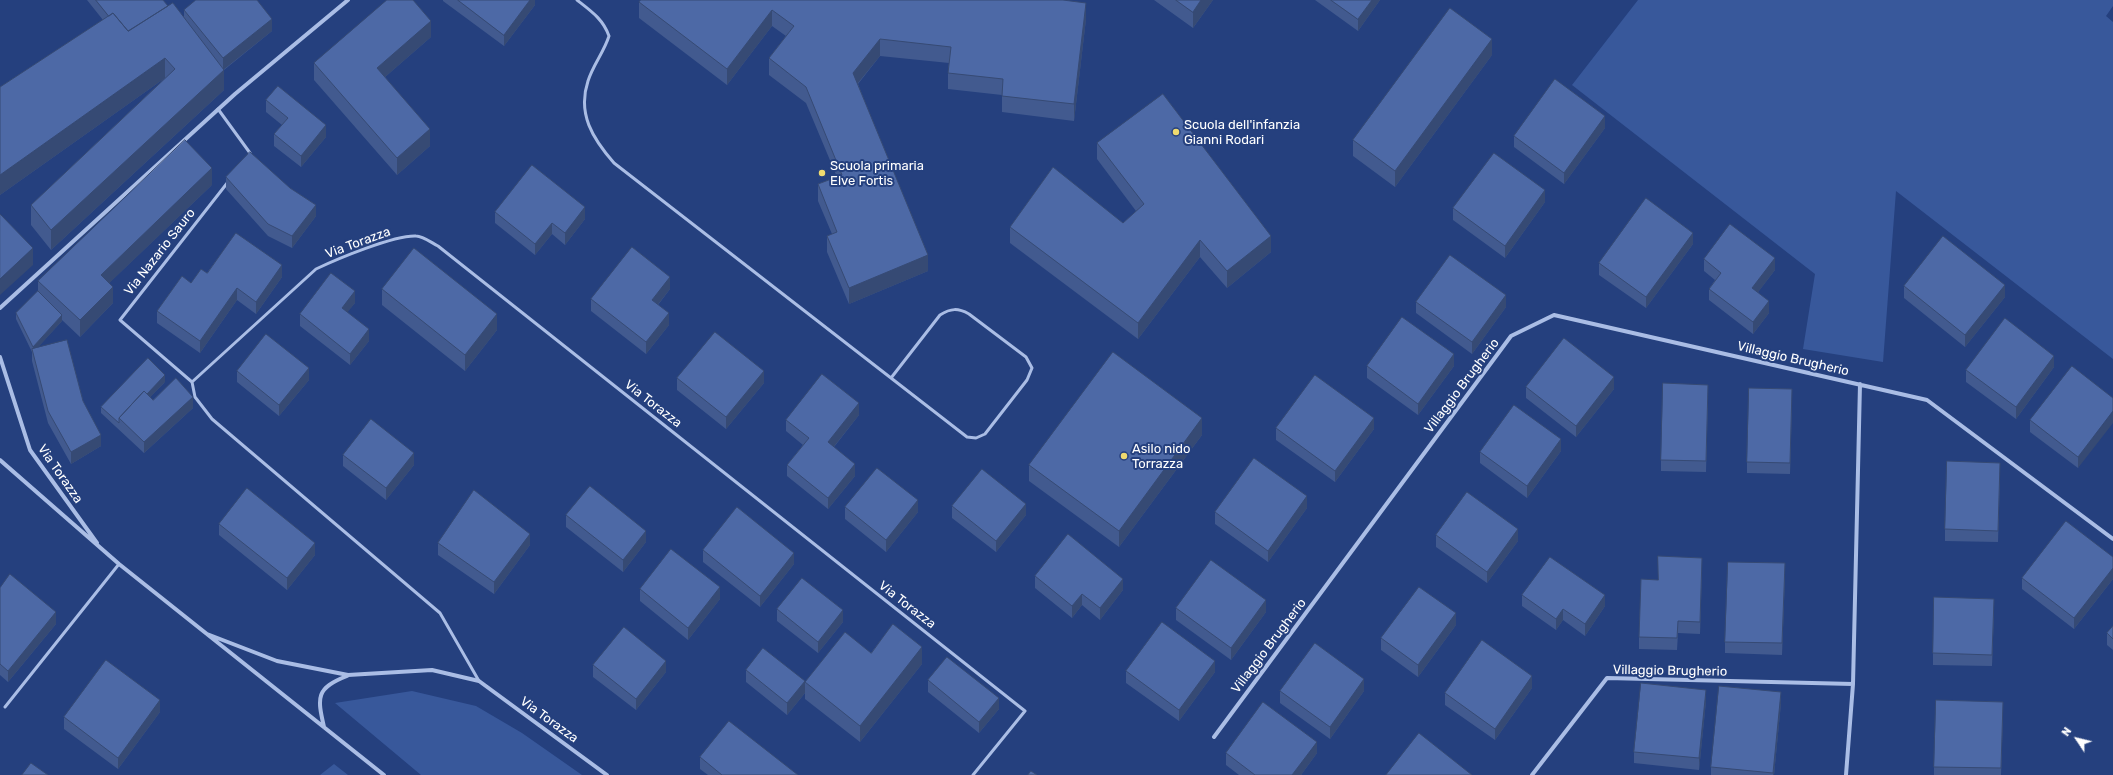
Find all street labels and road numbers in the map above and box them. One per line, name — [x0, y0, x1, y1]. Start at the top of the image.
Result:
street label: Via Nazario Sauro — [121, 205, 199, 299]
street label: Via Torazza — [323, 224, 393, 262]
street label: Villaggio Brugherio — [1421, 336, 1503, 436]
street label: Villaggio Brugherio — [1736, 339, 1850, 379]
street label: Via Torazza — [621, 377, 685, 431]
street label: Via Torazza — [34, 442, 86, 506]
street label: Via Torazza — [875, 578, 939, 632]
street label: Villaggio Brugherio — [1228, 596, 1310, 696]
street label: Villaggio Brugherio — [1613, 662, 1727, 680]
street label: Via Torazza — [517, 694, 581, 746]

